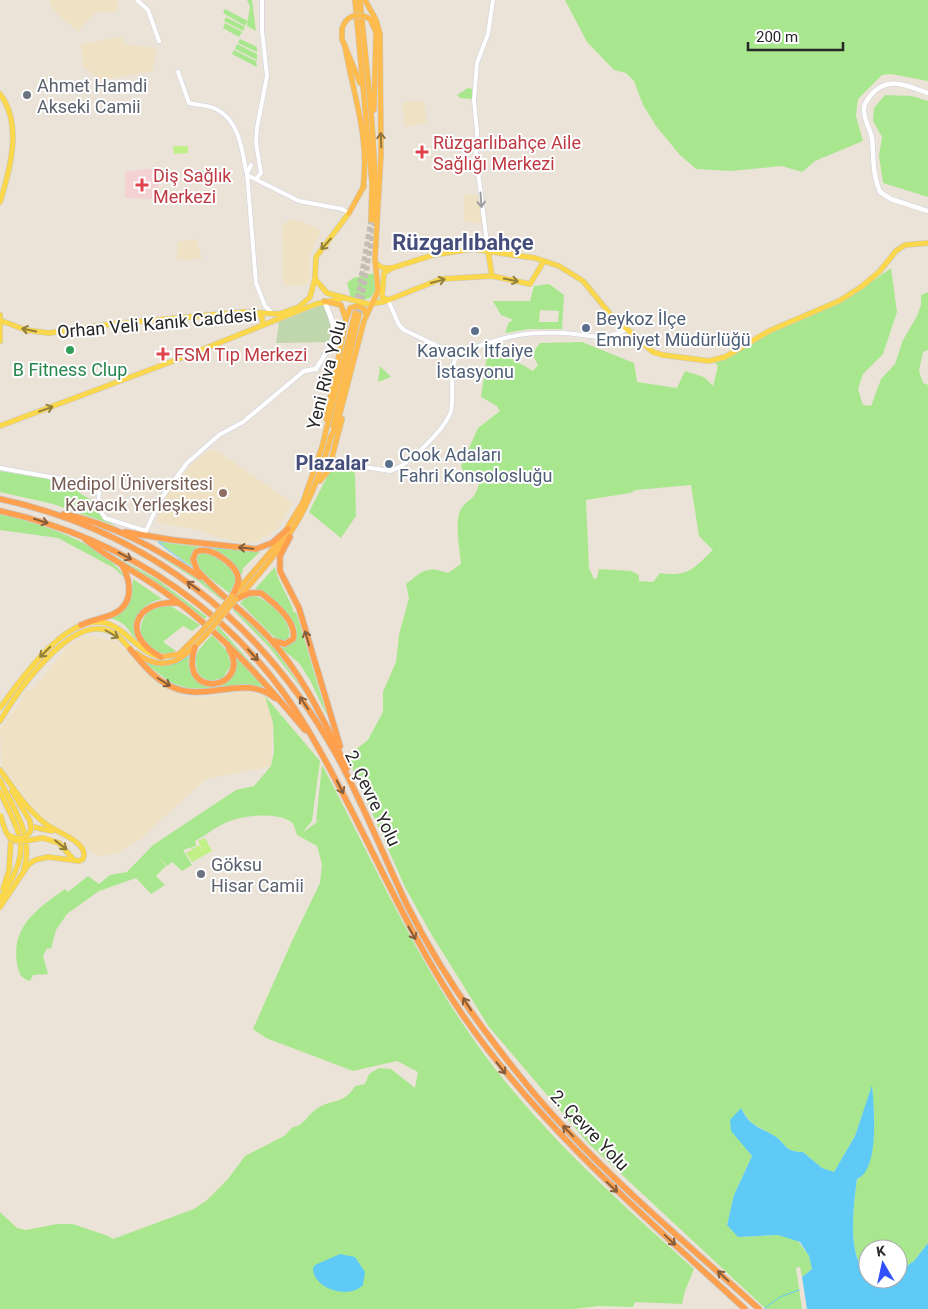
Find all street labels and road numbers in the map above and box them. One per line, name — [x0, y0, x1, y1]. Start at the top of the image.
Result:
street label: Orhan Veli Kanık Caddesi — [56, 304, 258, 342]
street label: Yeni Riva Yolu — [302, 318, 350, 432]
street label: 2. Çevre Yolu — [341, 747, 405, 849]
street label: 2. Çevre Yolu — [546, 1085, 634, 1175]

